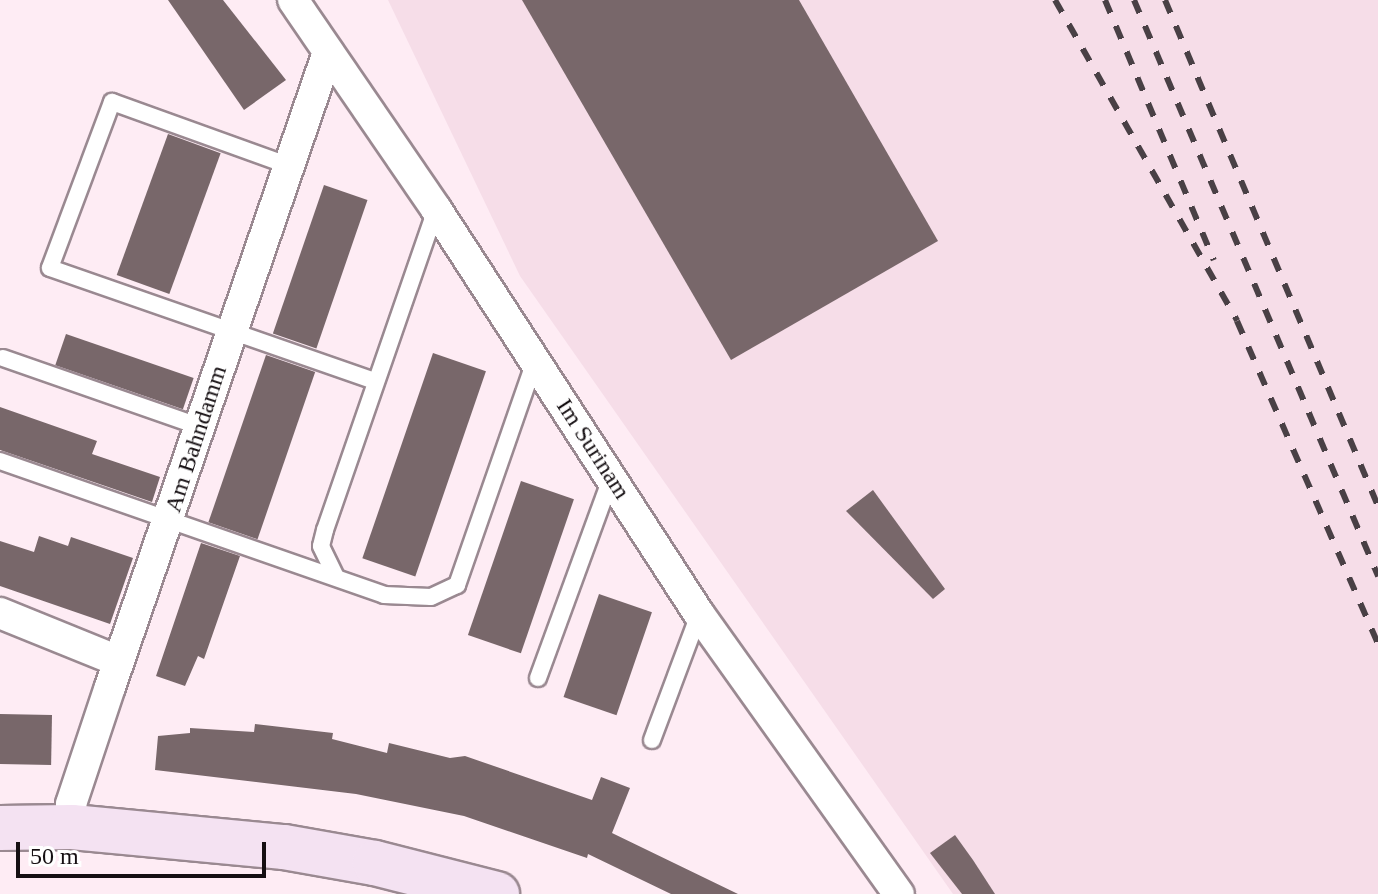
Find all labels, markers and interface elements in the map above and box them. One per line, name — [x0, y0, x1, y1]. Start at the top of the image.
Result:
street label: Am Bahndamm — [159, 362, 233, 516]
street label: Im Surinam — [550, 393, 636, 505]
scale bar — [20, 826, 270, 876]
text: 50 m — [30, 843, 79, 869]

